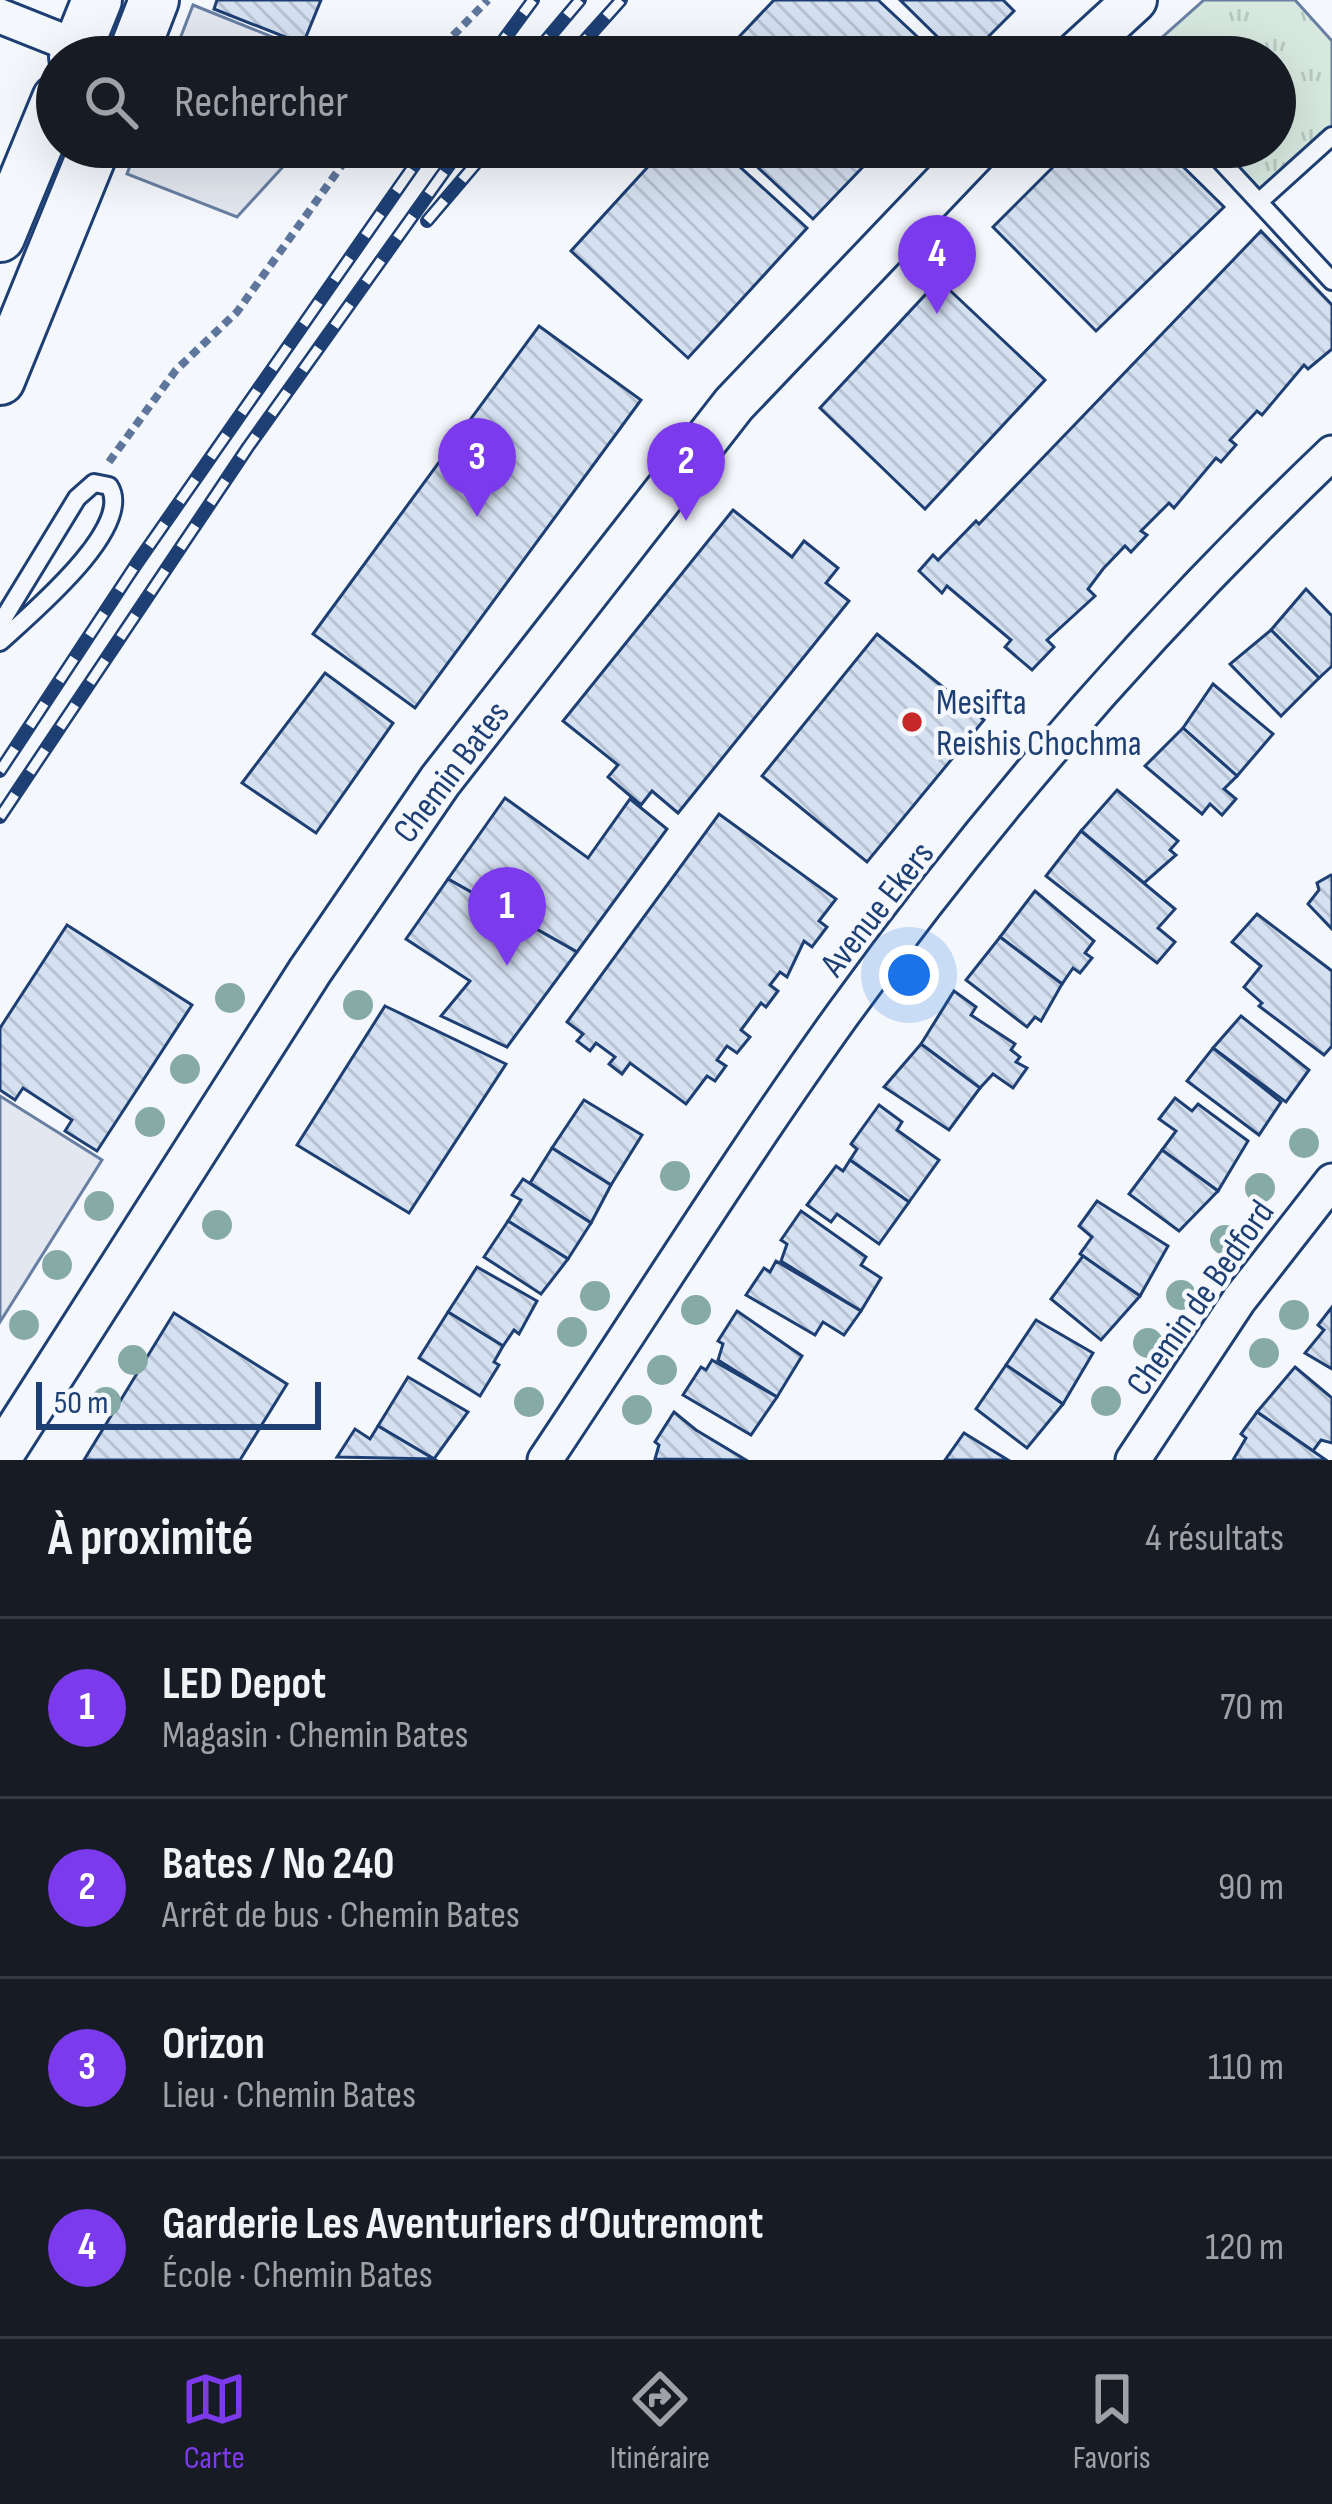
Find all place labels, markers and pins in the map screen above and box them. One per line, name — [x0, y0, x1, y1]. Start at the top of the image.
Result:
pin: 4 — [898, 215, 976, 314]
pin: 3 — [438, 418, 516, 517]
pin: 2 — [647, 422, 725, 521]
place label: Mesifta Reishis Chochma — [936, 682, 1142, 766]
marker: Mesifta Reishis Chochma — [899, 709, 925, 735]
pin: 1 — [468, 867, 546, 966]

